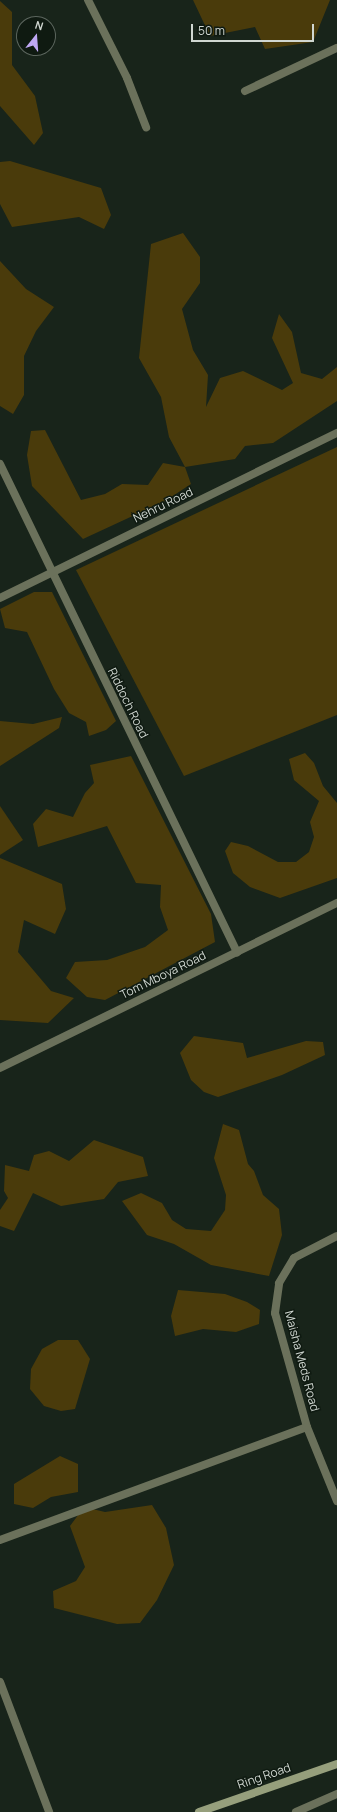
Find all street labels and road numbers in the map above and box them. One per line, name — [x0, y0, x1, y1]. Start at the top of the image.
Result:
street label: Nehru Road — [131, 484, 195, 526]
street label: Riddoch Road — [105, 666, 151, 740]
street label: Tom Mboya Road — [118, 948, 208, 1002]
street label: Maisha Meds Road — [282, 1309, 322, 1413]
street label: Ring Road — [235, 1760, 293, 1792]

